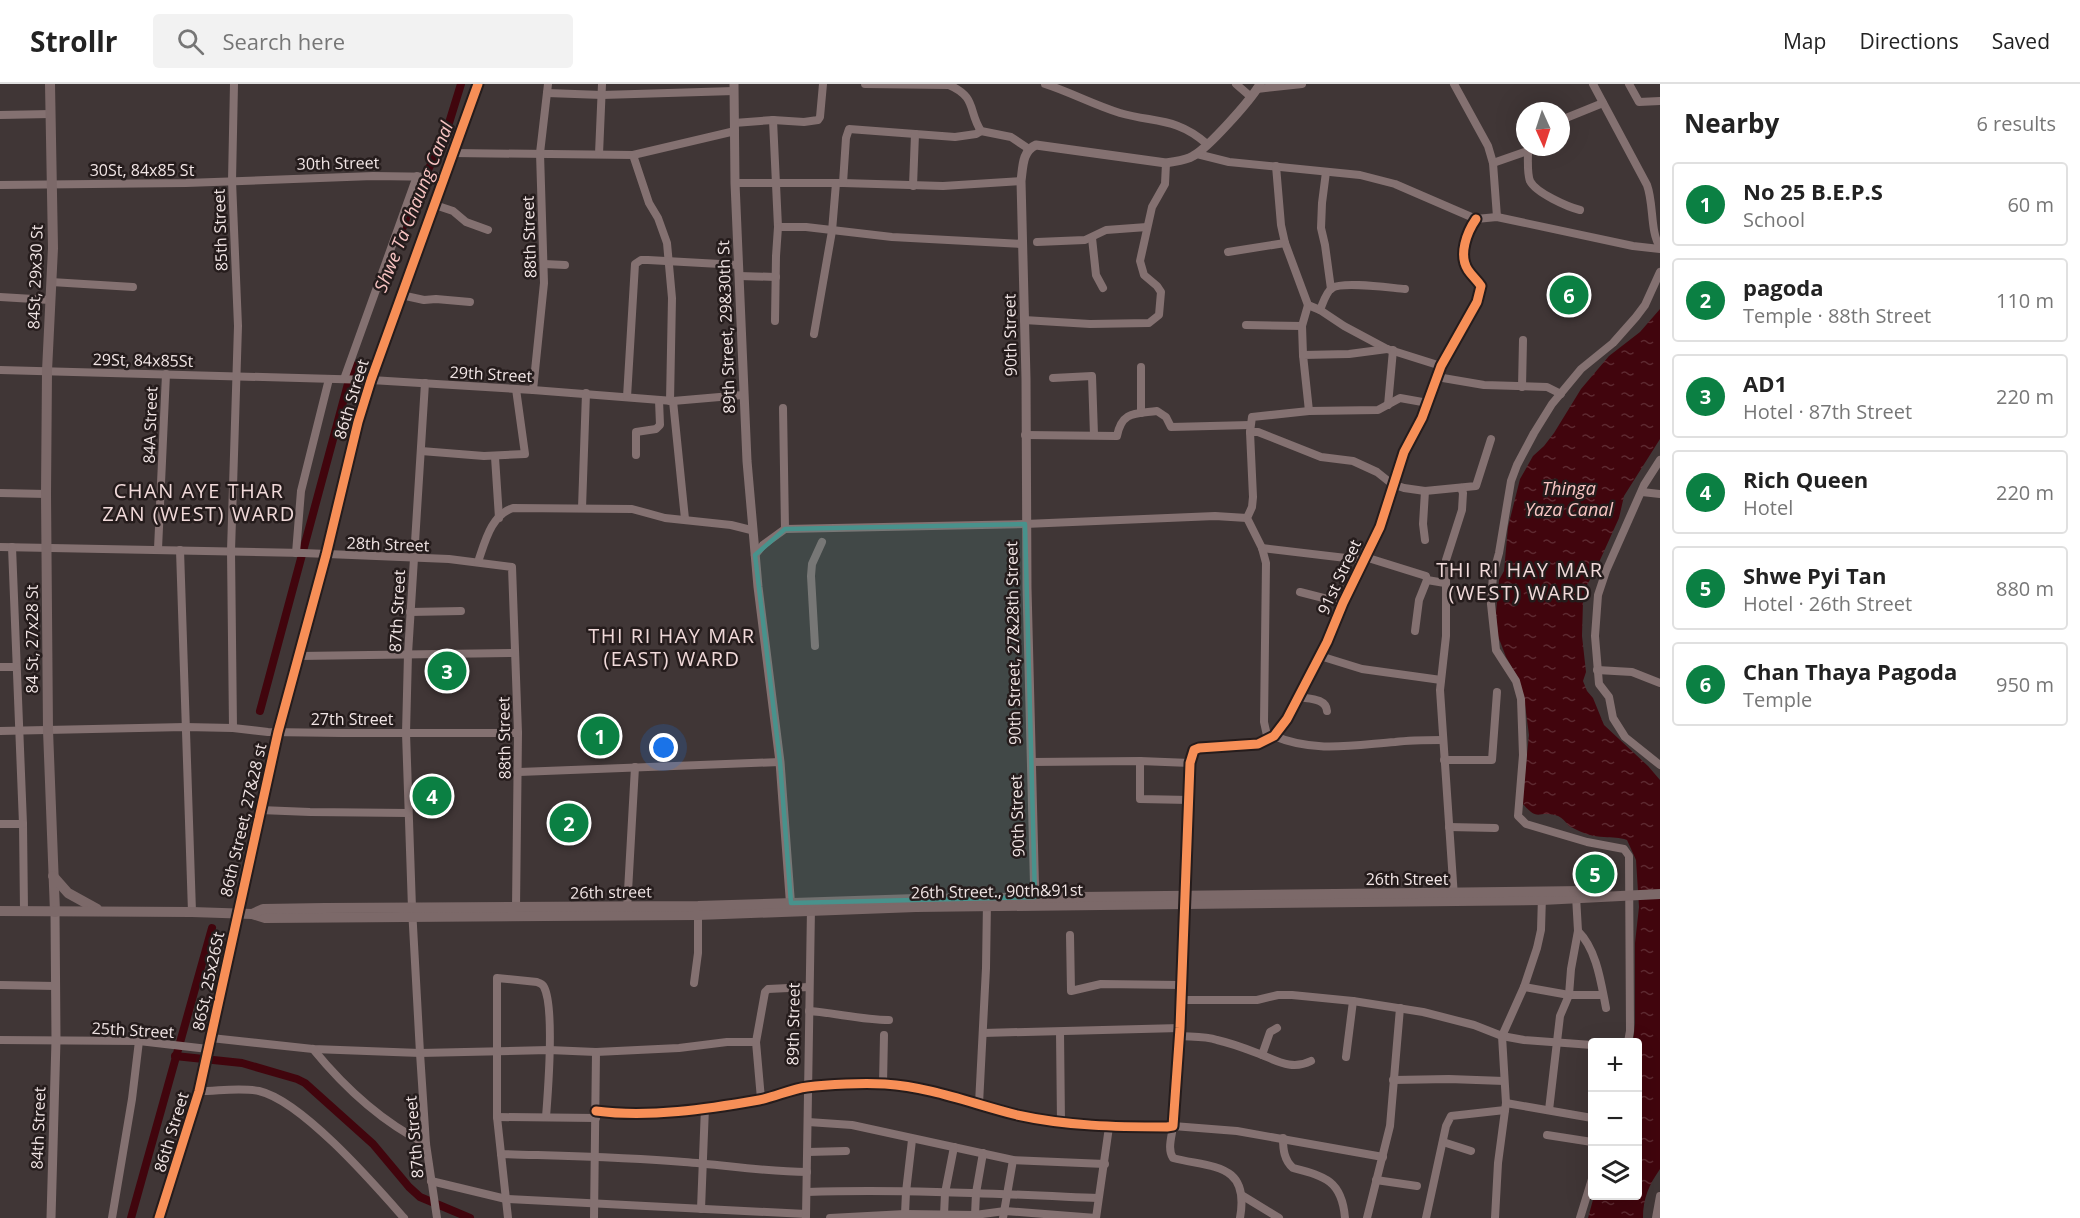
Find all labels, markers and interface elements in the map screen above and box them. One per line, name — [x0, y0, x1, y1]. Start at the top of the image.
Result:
search box — [153, 14, 573, 68]
text: Strollr — [30, 22, 117, 60]
icon: search — [174, 25, 207, 58]
text: Search here — [222, 26, 345, 56]
text: Map — [1783, 27, 1826, 55]
text: Directions — [1859, 27, 1959, 55]
text: Saved — [1992, 27, 2050, 55]
north arrow — [1516, 102, 1570, 156]
text: Nearby — [1684, 105, 1779, 141]
text: 6 results — [1976, 110, 2056, 137]
water label: Shwe Ta Chaung Canal — [368, 118, 458, 295]
street label: 30th Street — [296, 151, 380, 175]
street label: 30St, 84x85 St — [90, 159, 195, 181]
text: No 25 B.E.P.S — [1743, 176, 1883, 206]
street label: 85th Street — [208, 188, 232, 272]
text: 1 — [1700, 191, 1711, 218]
text: 60 m — [2007, 191, 2054, 218]
street label: 88th Street — [517, 195, 541, 279]
text: School — [1743, 206, 1805, 233]
street label: 84St, 29x30 St — [22, 224, 48, 330]
street label: 89th Street, 29&30th St — [712, 240, 740, 414]
pin: 6 — [1550, 272, 1588, 318]
text: pagoda — [1743, 272, 1823, 302]
text: 2 — [1700, 287, 1711, 314]
text: 110 m — [1996, 287, 2054, 314]
street label: 90th Street — [998, 293, 1022, 377]
text: Temple · 88th Street — [1743, 302, 1931, 329]
street label: 29St, 84x85St — [93, 348, 194, 372]
street label: 86th Street — [328, 356, 374, 442]
street label: 29th Street — [449, 361, 533, 387]
text: AD1 — [1743, 368, 1787, 398]
text: 3 — [1700, 383, 1711, 410]
text: 220 m — [1996, 383, 2054, 410]
street label: 84A Street — [138, 386, 162, 464]
text: Hotel · 87th Street — [1743, 398, 1912, 425]
text: Rich Queen — [1743, 464, 1868, 494]
water label: Thinga Yaza Canal — [1525, 476, 1613, 521]
district label: CHAN AYE THAR ZAN (WEST) WARD — [102, 477, 296, 527]
text: 4 — [1700, 479, 1711, 506]
text: 220 m — [1996, 479, 2054, 506]
text: Hotel — [1743, 494, 1793, 521]
street label: 28th Street — [346, 532, 430, 556]
street label: 91st Street — [1312, 536, 1366, 618]
street label: 90th Street, 27&28th Street — [1000, 541, 1026, 745]
district label: THI RI HAY MAR (WEST) WARD — [1436, 556, 1604, 606]
text: Shwe Pyi Tan — [1743, 560, 1886, 590]
street label: 87th Street — [384, 569, 410, 653]
text: 5 — [1700, 575, 1711, 602]
text: 880 m — [1996, 575, 2054, 602]
street label: 84 St, 27x28 St — [21, 584, 43, 693]
text: Hotel · 26th Street — [1743, 590, 1912, 617]
district label: THI RI HAY MAR (EAST) WARD — [588, 622, 756, 672]
pin: 3 — [428, 648, 466, 694]
text: Chan Thaya Pagoda — [1743, 656, 1957, 686]
text: 6 — [1700, 671, 1711, 698]
text: 950 m — [1996, 671, 2054, 698]
text: Temple — [1743, 686, 1812, 713]
street label: 88th Street — [492, 696, 516, 780]
street label: 27th Street — [311, 708, 394, 730]
pin: 1 — [580, 714, 620, 758]
your location — [649, 733, 678, 762]
street label: 86th Street, 27&28 st — [215, 741, 271, 899]
pin: 4 — [412, 774, 452, 818]
street label: 90th Street — [1005, 774, 1029, 858]
pin: 2 — [550, 800, 588, 846]
pin: 5 — [1576, 852, 1614, 896]
street label: 26th Street — [1366, 868, 1449, 890]
street label: 26th Street., 90th&91st — [911, 878, 1084, 904]
street label: 26th street — [570, 880, 652, 904]
street label: 86St, 25x26St — [187, 929, 229, 1032]
street label: 89th Street — [781, 982, 805, 1066]
street label: 25th Street — [91, 1017, 175, 1043]
map controls — [1588, 1038, 1642, 1200]
button: + — [1588, 1038, 1642, 1092]
street label: 84th Street — [26, 1086, 50, 1170]
street label: 86th Street — [148, 1089, 194, 1175]
button: − — [1588, 1092, 1642, 1146]
street label: 87th Street — [399, 1095, 429, 1179]
button: layers — [1588, 1146, 1642, 1200]

